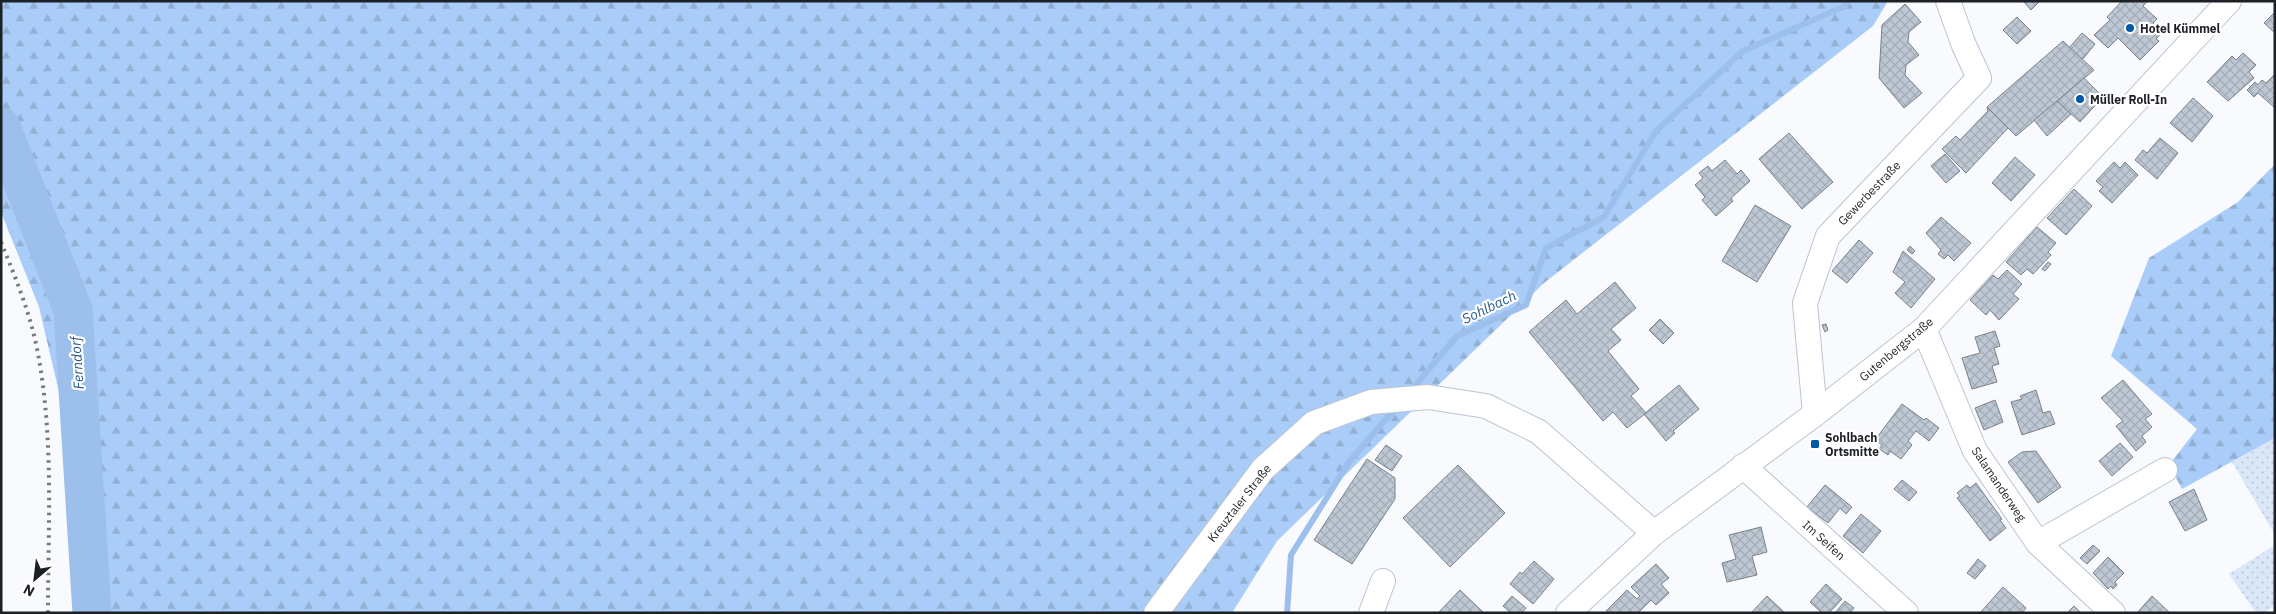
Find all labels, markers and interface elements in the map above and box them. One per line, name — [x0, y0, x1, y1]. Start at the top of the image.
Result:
place label: Hotel Kümmel — [2140, 21, 2221, 36]
marker: Hotel Kümmel — [2124, 22, 2136, 34]
place label: Müller Roll-In — [2090, 92, 2167, 107]
marker: Müller Roll-In — [2074, 93, 2086, 105]
street label: Gewerbestraße — [1835, 157, 1904, 228]
water label: Sohlbach — [1459, 286, 1519, 328]
street label: Gutenbergstraße — [1856, 314, 1936, 384]
water label: Ferndorf — [66, 334, 88, 390]
place label: Sohlbach Ortsmitte — [1825, 430, 1879, 459]
marker: Sohlbach Ortsmitte — [1809, 438, 1821, 450]
street label: Salamanderweg — [1968, 444, 2030, 525]
street label: Kreuztaler Straße — [1204, 461, 1274, 545]
street label: Im Seifen — [1800, 517, 1848, 563]
north arrow — [10, 554, 60, 604]
text: N — [20, 580, 38, 601]

